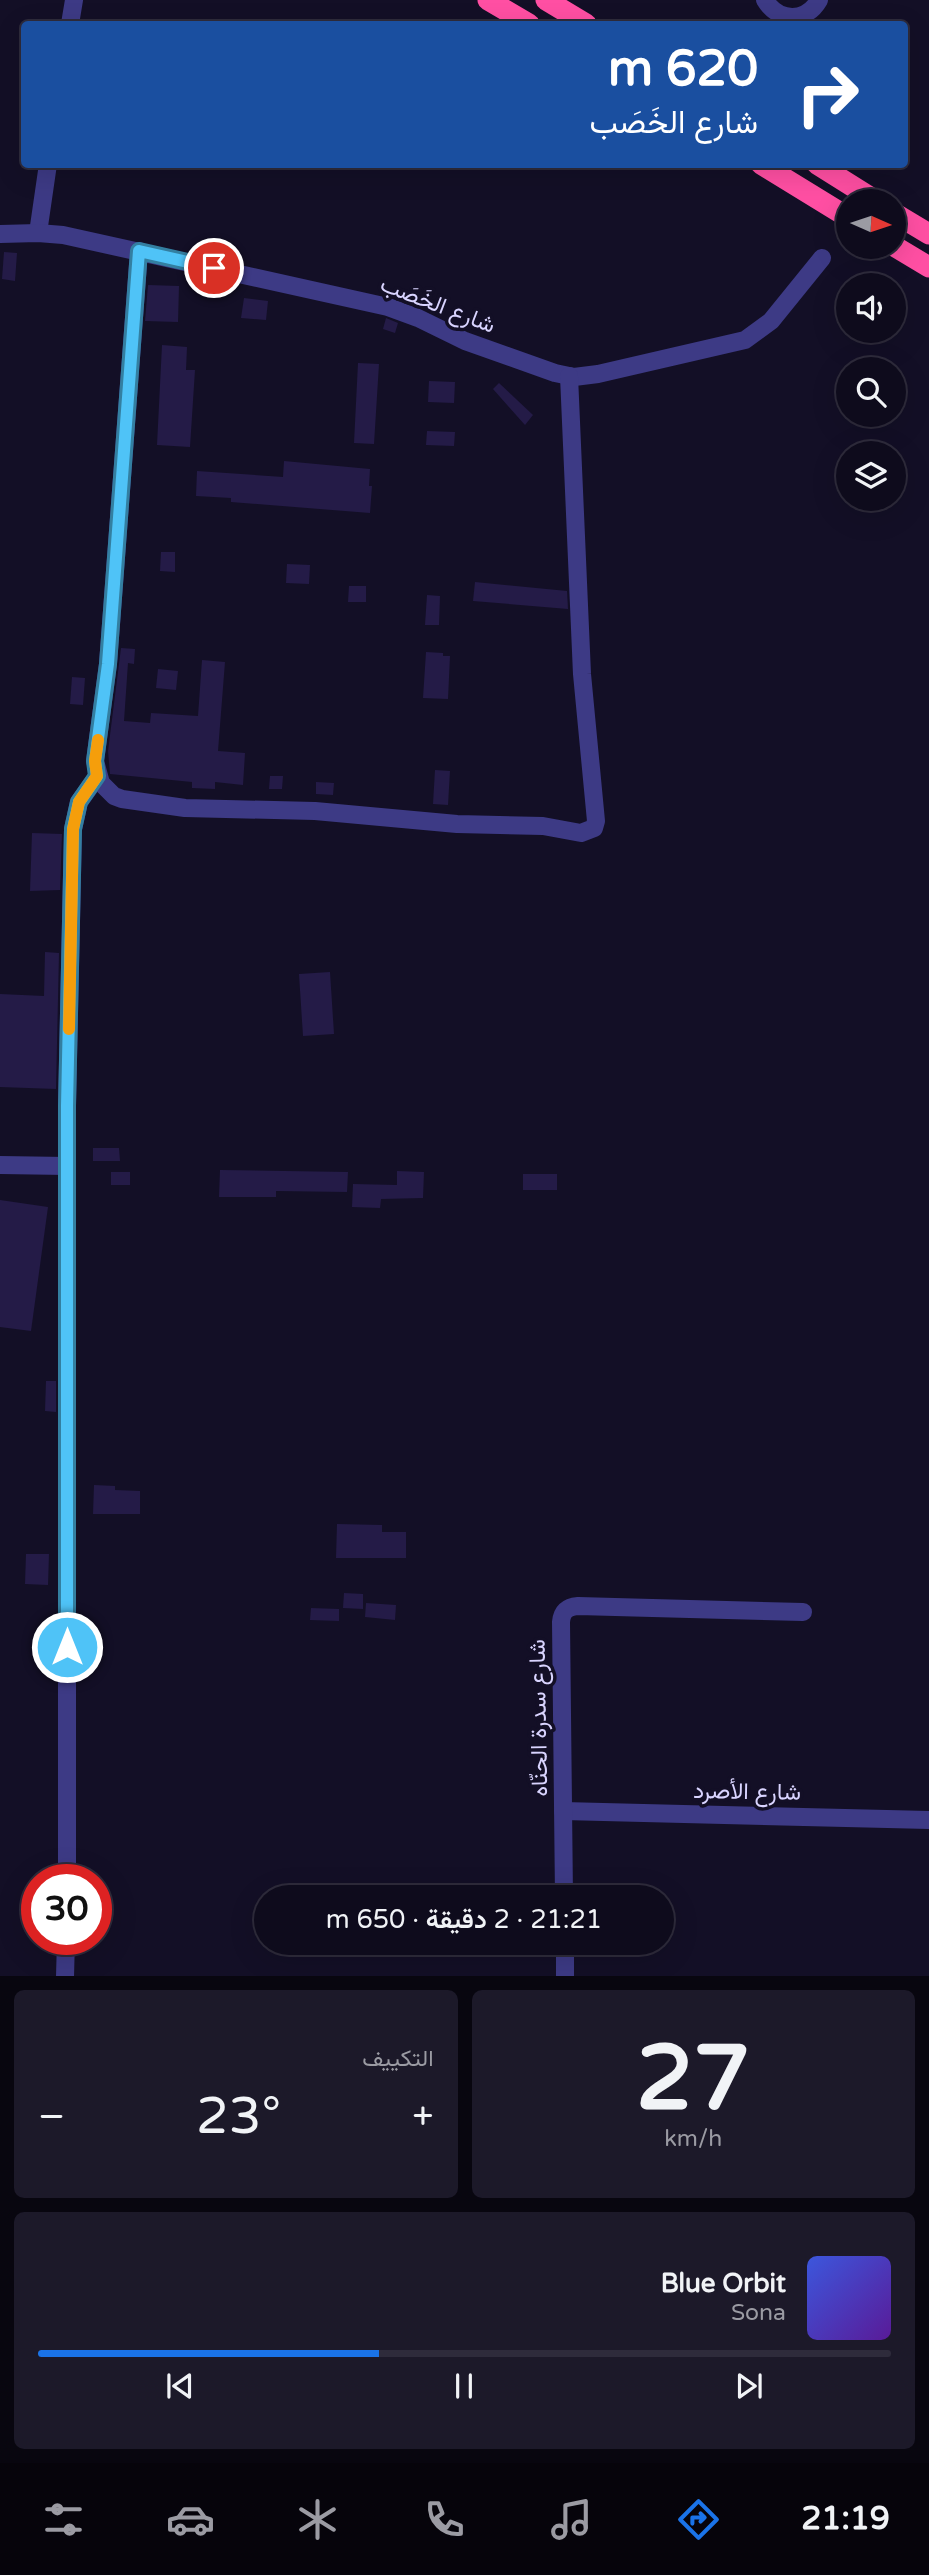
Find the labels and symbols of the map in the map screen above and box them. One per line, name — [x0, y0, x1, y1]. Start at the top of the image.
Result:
north arrow — [836, 189, 906, 259]
pin — [184, 238, 244, 298]
street label: شارع الخَصَب — [376, 270, 499, 341]
position arrow — [30, 1610, 104, 1684]
street label: شارع سدرة الحنّاه — [524, 1639, 555, 1797]
street label: شارع الأصرد — [693, 1777, 801, 1808]
speed limit sign: 30 — [21, 1864, 112, 1955]

